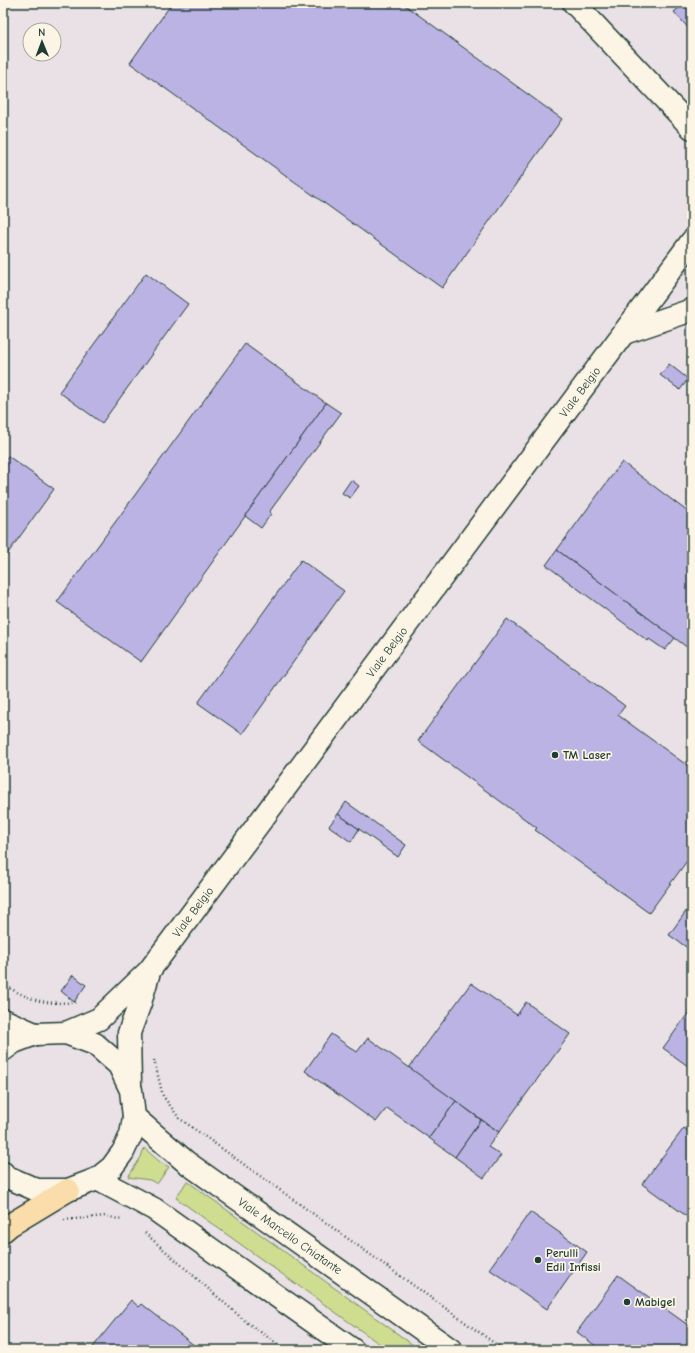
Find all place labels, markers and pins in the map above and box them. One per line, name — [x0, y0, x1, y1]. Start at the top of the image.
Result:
place label: TM Laser — [563, 748, 611, 762]
marker: TM Laser — [550, 750, 560, 760]
place label: Perulli Edil Infissi — [546, 1246, 601, 1274]
marker: Perulli Edil Infissi — [533, 1255, 543, 1265]
place label: Mabigel — [635, 1295, 675, 1309]
marker: Mabigel — [622, 1297, 632, 1307]

